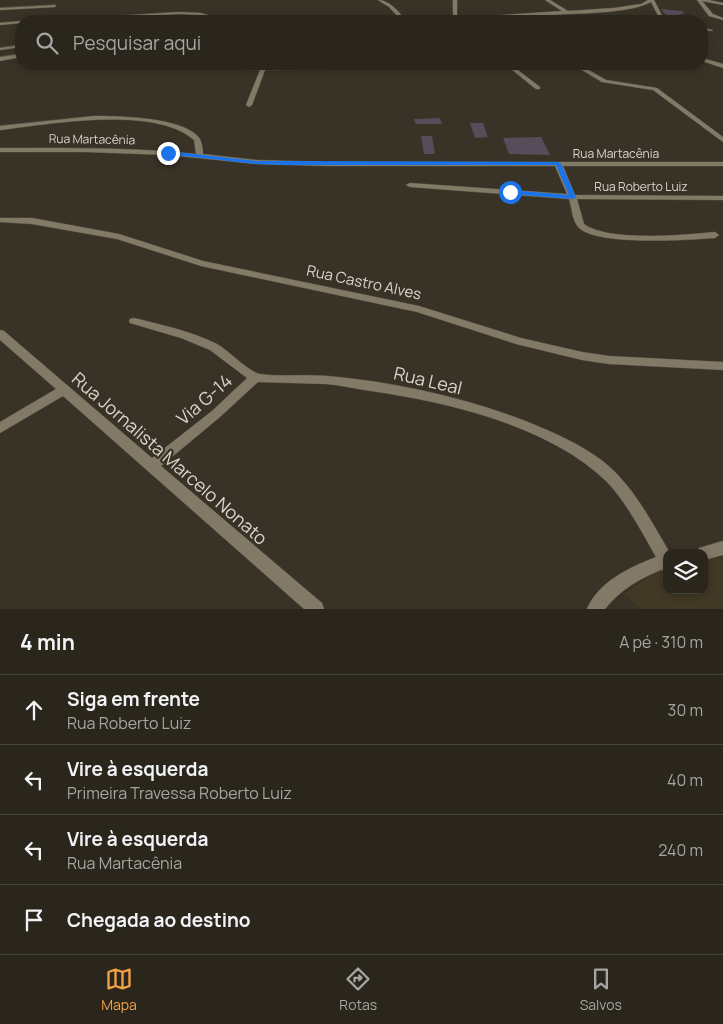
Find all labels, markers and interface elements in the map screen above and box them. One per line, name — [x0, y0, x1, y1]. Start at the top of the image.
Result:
search box — [15, 15, 708, 70]
icon: search — [33, 29, 61, 57]
text: Pesquisar aqui — [73, 30, 201, 56]
street label: Rua Martacênia — [49, 130, 135, 148]
route end — [157, 142, 180, 165]
street label: Rua Martacênia — [573, 145, 659, 162]
street label: Rua Roberto Luiz — [594, 178, 688, 195]
route start — [499, 181, 522, 204]
street label: Rua Castro Alves — [305, 260, 423, 304]
street label: Rua Leal — [392, 361, 464, 399]
street label: Rua Jornalista Marcelo Nonato — [67, 366, 273, 550]
street label: Via G-14 — [171, 368, 237, 430]
map controls — [663, 549, 708, 594]
button: layers — [663, 549, 708, 594]
text: 4 min — [20, 628, 75, 656]
text: A pé · 310 m — [619, 631, 703, 653]
text: Siga em frente — [67, 686, 200, 712]
icon: ahead — [20, 696, 48, 724]
text: 30 m — [668, 699, 703, 721]
text: Rua Roberto Luiz — [67, 712, 191, 734]
text: Vire à esquerda — [67, 756, 208, 782]
icon: left — [20, 766, 48, 794]
text: 40 m — [667, 769, 703, 791]
text: Primeira Travessa Roberto Luiz — [67, 782, 292, 804]
text: Vire à esquerda — [67, 826, 208, 852]
icon: left — [20, 836, 48, 864]
text: 240 m — [658, 839, 703, 861]
text: Rua Martacênia — [67, 852, 182, 874]
icon: arrive — [20, 906, 48, 934]
text: Chegada ao destino — [67, 907, 250, 933]
tab: Mapa — [101, 965, 137, 1014]
tab: Rotas — [339, 965, 377, 1014]
tab: Salvos — [580, 965, 622, 1014]

